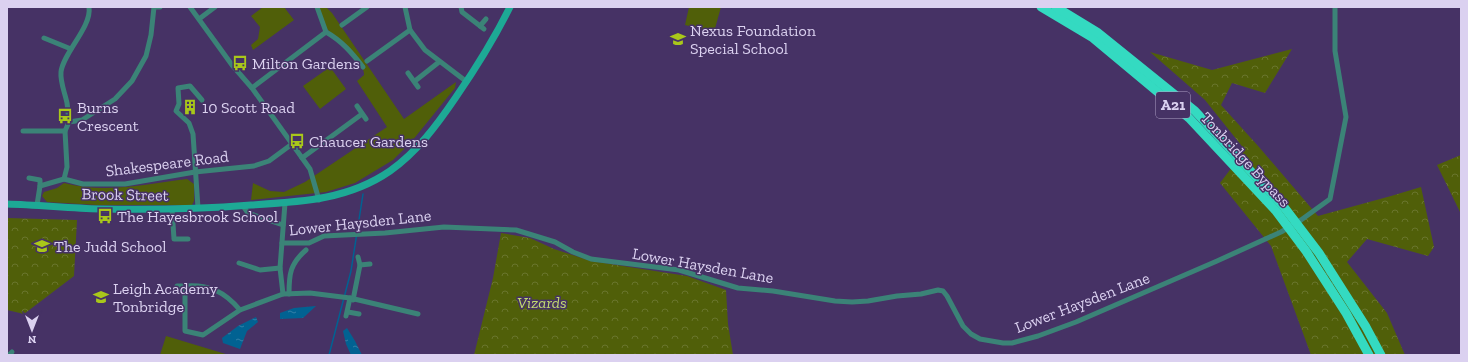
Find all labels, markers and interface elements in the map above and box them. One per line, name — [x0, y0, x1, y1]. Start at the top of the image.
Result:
place label: Nexus Foundation Special School — [690, 21, 817, 58]
school or university icon: Nexus Foundation Special School — [669, 30, 687, 48]
bus stop icon: Milton Gardens — [231, 54, 249, 72]
place label: Milton Gardens — [252, 54, 360, 73]
road number: A21 — [1156, 92, 1190, 118]
place label: Burns Crescent — [77, 98, 139, 135]
building icon: 10 Scott Road — [181, 98, 199, 116]
place label: 10 Scott Road — [202, 98, 295, 117]
bus stop icon: Burns Crescent — [56, 107, 74, 125]
street label: Tonbridge Bypass — [1197, 108, 1295, 211]
bus stop icon: Chaucer Gardens — [288, 132, 306, 150]
place label: Chaucer Gardens — [309, 132, 428, 151]
street label: Shakespeare Road — [104, 146, 230, 180]
street label: Brook Street — [81, 184, 169, 205]
street label: Lower Haysden Lane — [288, 206, 432, 239]
bus stop icon: The Hayesbrook School — [96, 207, 114, 225]
place label: The Hayesbrook School — [117, 207, 278, 226]
school or university icon: The Judd School — [33, 237, 51, 255]
place label: The Judd School — [54, 237, 166, 256]
street label: Lower Haysden Lane — [631, 244, 775, 287]
street label: Lower Haysden Lane — [1012, 268, 1152, 337]
place label: Leigh Academy Tonbridge — [113, 279, 218, 316]
school or university icon: Leigh Academy Tonbridge — [92, 288, 110, 306]
park label: Vizards — [517, 293, 567, 312]
north arrow — [12, 310, 52, 350]
text: N — [27, 333, 36, 346]

